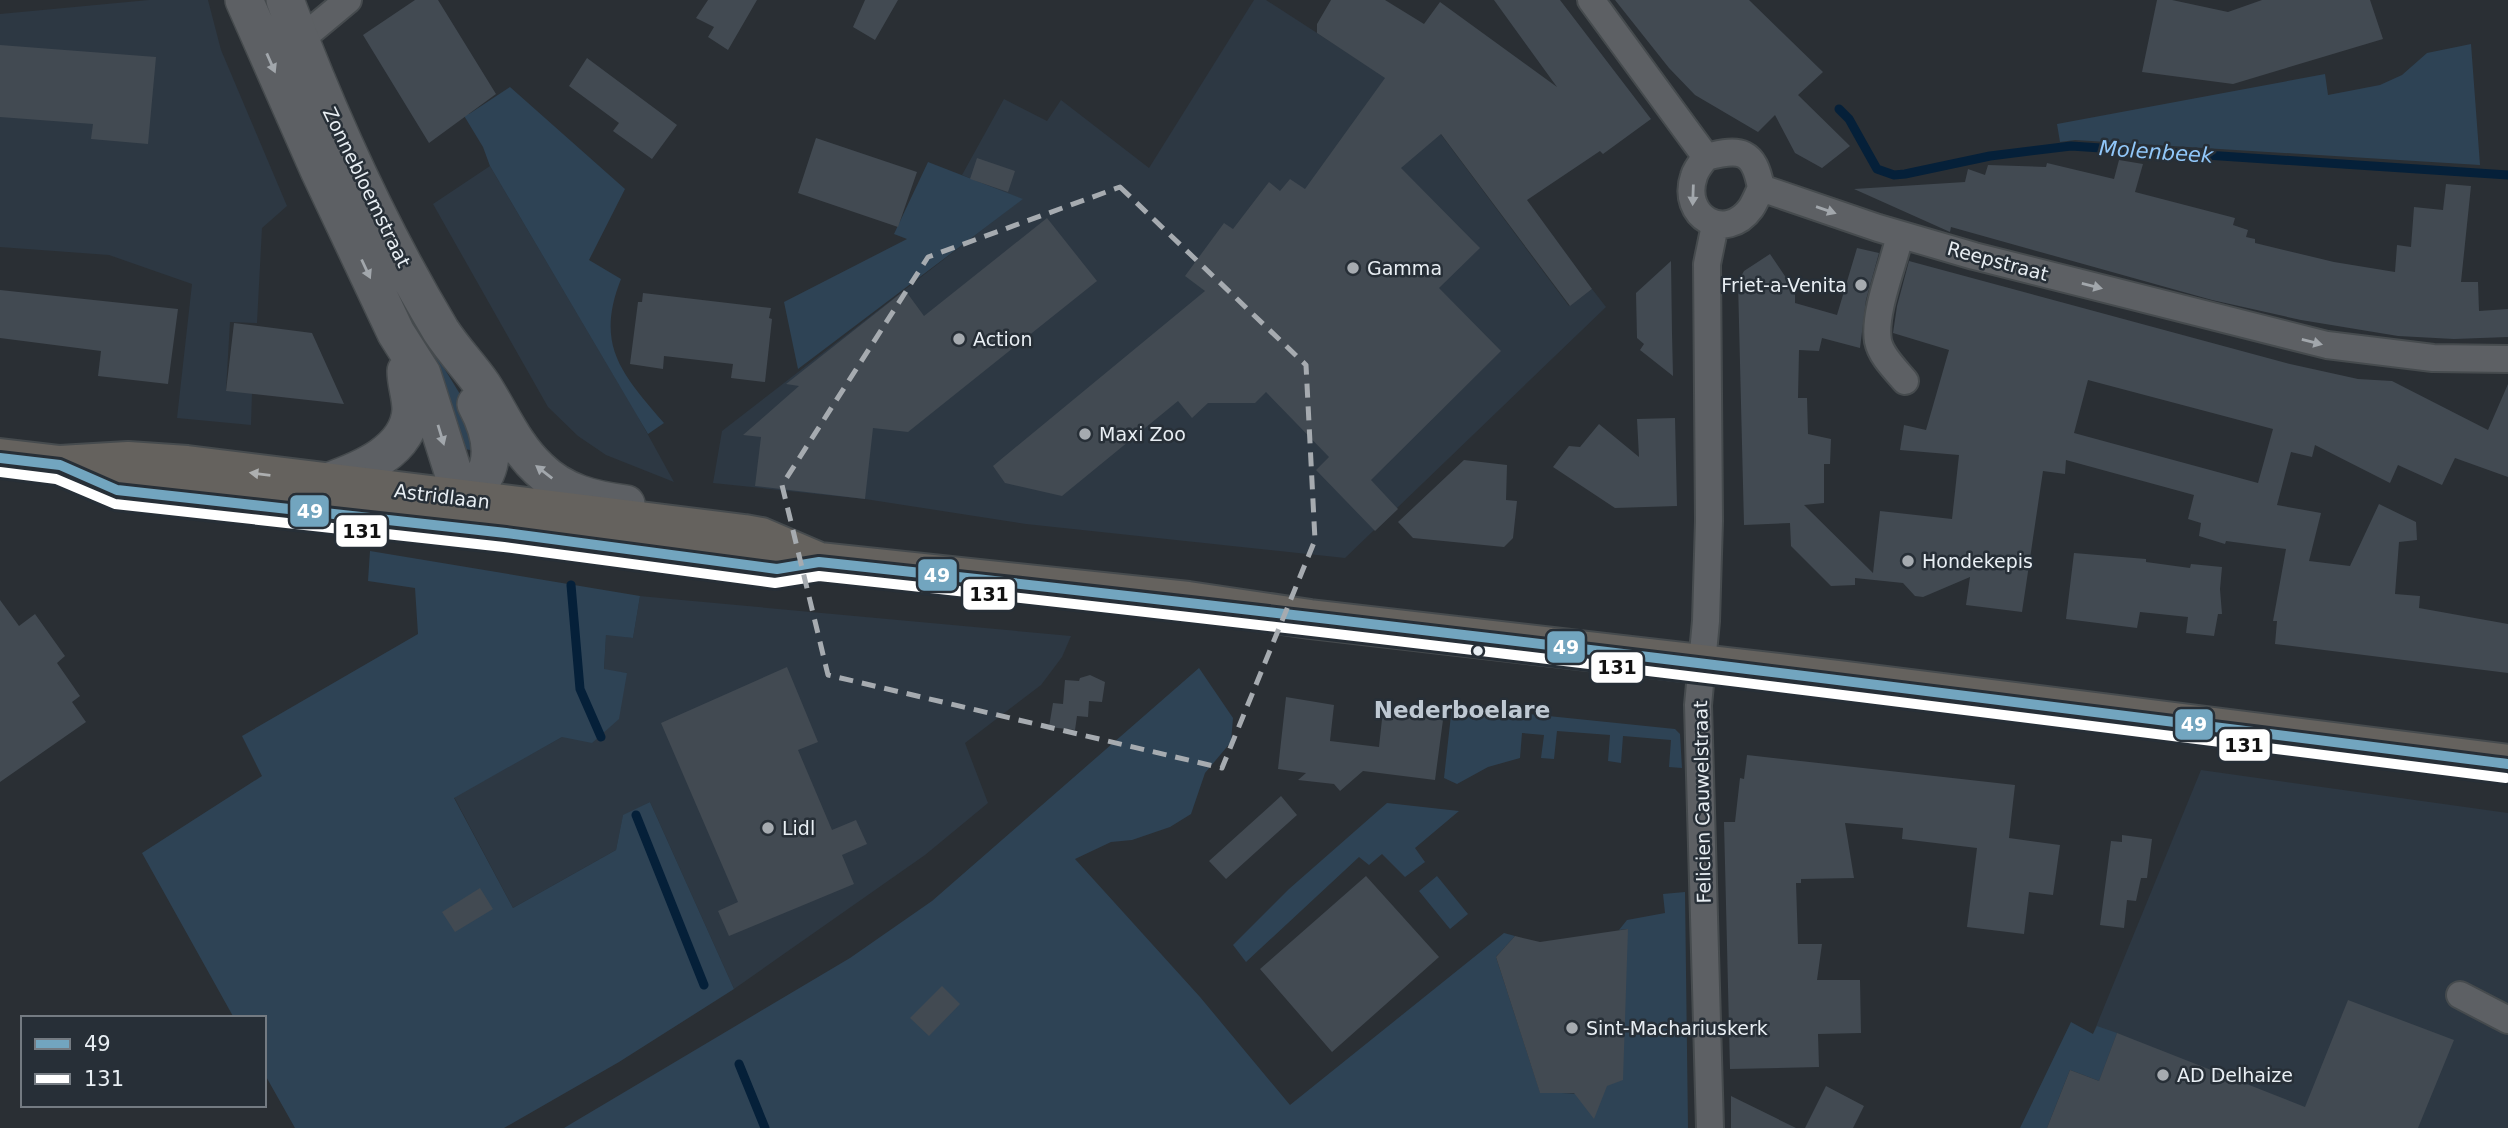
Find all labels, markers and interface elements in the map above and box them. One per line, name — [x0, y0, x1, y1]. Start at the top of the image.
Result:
one-way arrow — [266, 52, 277, 73]
street label: Zonnebloemstraat — [319, 103, 415, 271]
water label: Molenbeek — [2098, 136, 2215, 168]
one-way arrow — [1687, 184, 1699, 206]
one-way arrow — [1815, 205, 1836, 216]
street label: Reepstraat — [1945, 237, 2051, 285]
place label: Gamma — [1367, 257, 1442, 279]
one-way arrow — [361, 259, 372, 279]
marker: Gamma — [1345, 260, 1361, 276]
place label: Friet-a-Venita — [1721, 274, 1847, 296]
marker: Friet-a-Venita — [1853, 277, 1869, 293]
one-way arrow — [2081, 281, 2103, 292]
place label: Action — [973, 328, 1033, 350]
marker: Action — [951, 331, 967, 347]
one-way arrow — [2301, 337, 2323, 348]
place label: Maxi Zoo — [1099, 423, 1186, 445]
one-way arrow — [437, 425, 447, 446]
marker: Maxi Zoo — [1077, 426, 1093, 442]
one-way arrow — [536, 464, 554, 479]
one-way arrow — [249, 468, 271, 479]
street label: Astridlaan — [393, 479, 491, 513]
line badge: 49 — [289, 494, 330, 528]
text: 49 — [297, 500, 323, 522]
line badge: 131 — [335, 514, 388, 548]
text: 131 — [342, 520, 382, 542]
place label: Hondekepis — [1922, 550, 2033, 572]
marker: Hondekepis — [1900, 553, 1916, 569]
line badge: 49 — [917, 558, 958, 592]
text: 49 — [924, 564, 950, 586]
line badge: 131 — [962, 578, 1016, 611]
text: 131 — [969, 583, 1009, 605]
line badge: 49 — [1546, 630, 1586, 664]
text: 49 — [1553, 636, 1579, 658]
unlabelled marker — [1471, 644, 1485, 658]
line badge: 131 — [1590, 651, 1644, 684]
text: 131 — [1597, 656, 1637, 678]
district label: Nederboelare — [1374, 697, 1550, 723]
street label: Felicien Cauwelstraat — [1689, 700, 1715, 904]
line badge: 49 — [2174, 708, 2214, 741]
text: 49 — [2181, 713, 2207, 735]
line badge: 131 — [2218, 728, 2271, 762]
text: 131 — [2224, 734, 2264, 756]
place label: Lidl — [782, 817, 815, 839]
marker: Lidl — [760, 820, 776, 836]
legend — [21, 1016, 266, 1107]
place label: Sint-Machariuskerk — [1586, 1017, 1768, 1039]
marker: Sint-Machariuskerk — [1564, 1020, 1580, 1036]
text: 49 — [84, 1032, 111, 1056]
place label: AD Delhaize — [2177, 1064, 2293, 1086]
text: 131 — [84, 1067, 124, 1091]
marker: AD Delhaize — [2155, 1067, 2171, 1083]

